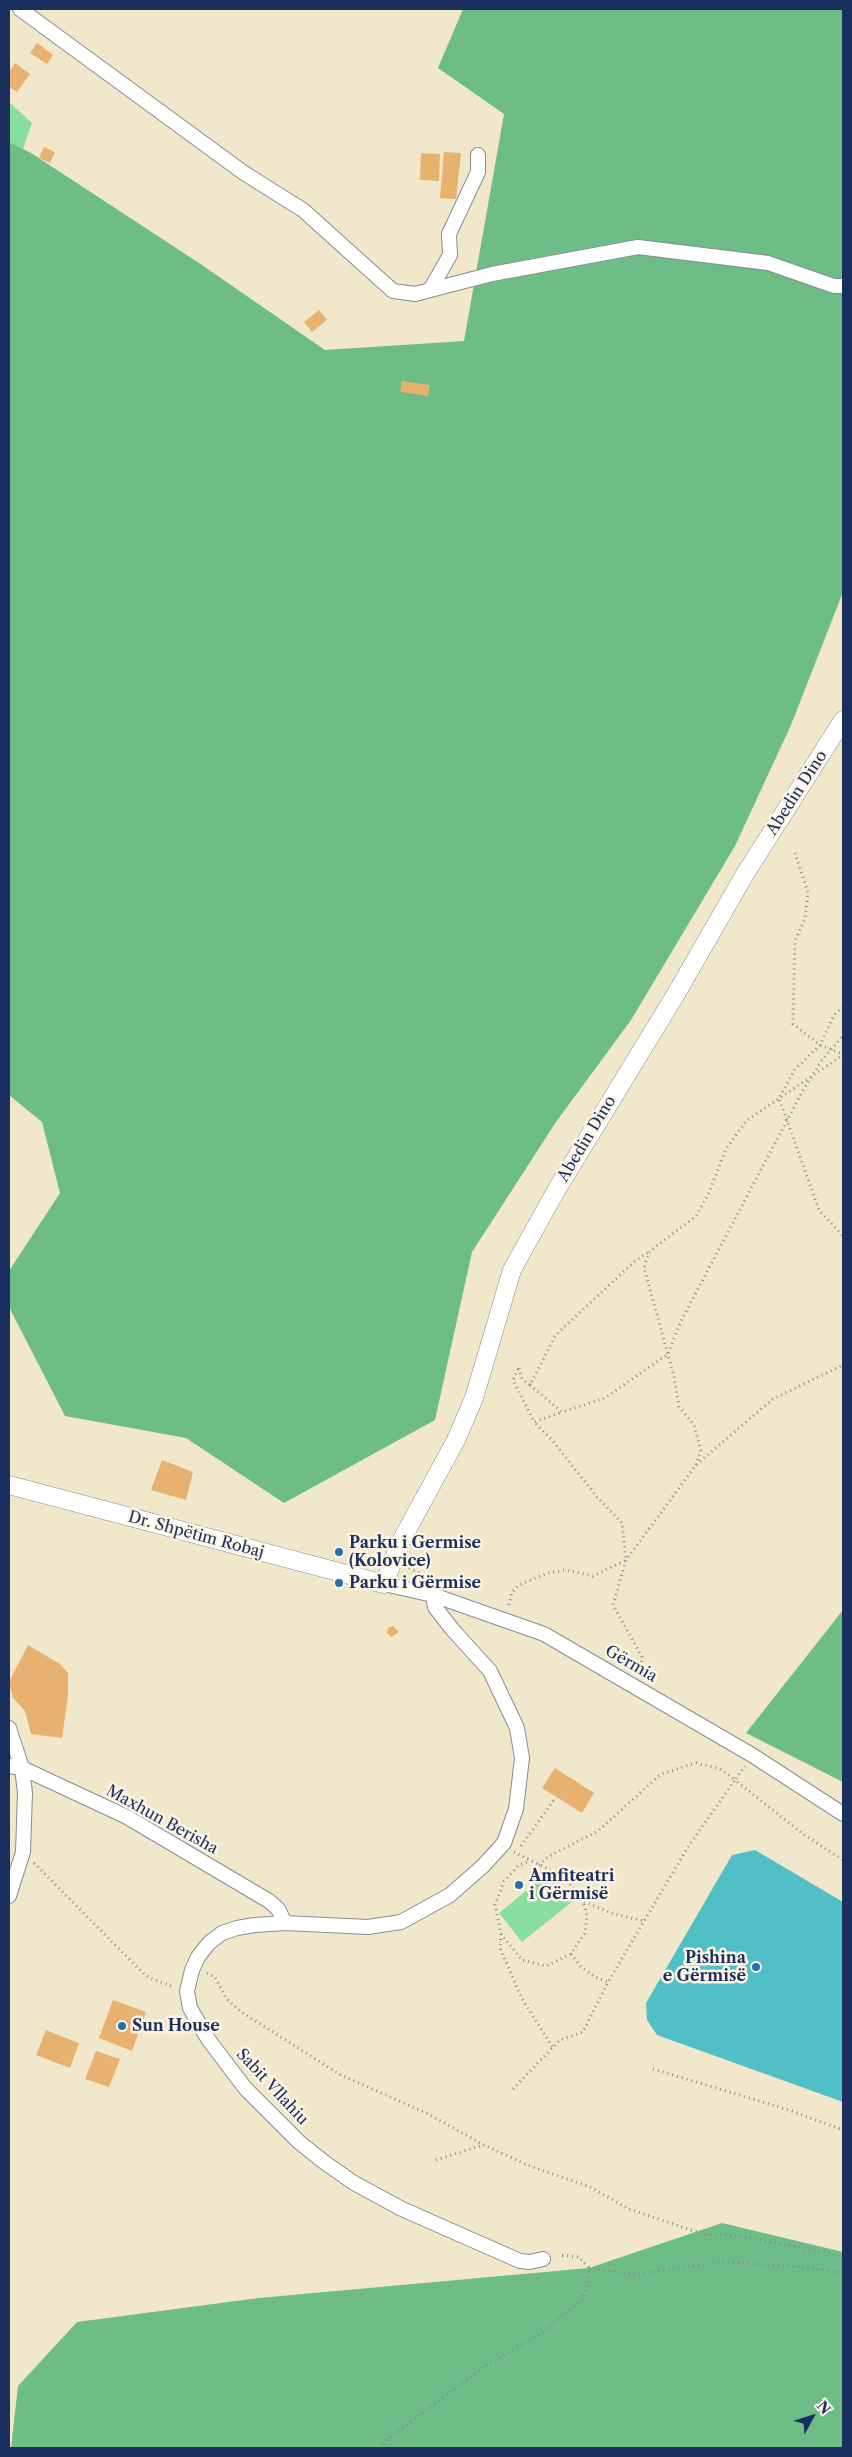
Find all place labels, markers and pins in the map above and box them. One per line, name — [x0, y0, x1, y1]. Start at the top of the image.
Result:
place label: Parku i Germise (Kolovice) — [349, 1533, 481, 1571]
marker: Parku i Germise (Kolovice) — [333, 1546, 345, 1558]
place label: Parku i Gërmise — [349, 1573, 481, 1593]
marker: Parku i Gërmise — [333, 1577, 345, 1589]
place label: Amfiteatri i Gërmisë — [529, 1866, 614, 1904]
marker: Amfiteatri i Gërmisë — [513, 1879, 525, 1891]
place label: Pishina e Gërmisë — [663, 1948, 746, 1986]
marker: Pishina e Gërmisë — [750, 1961, 762, 1973]
place label: Sun House — [132, 2016, 220, 2036]
marker: Sun House — [116, 2020, 128, 2032]

